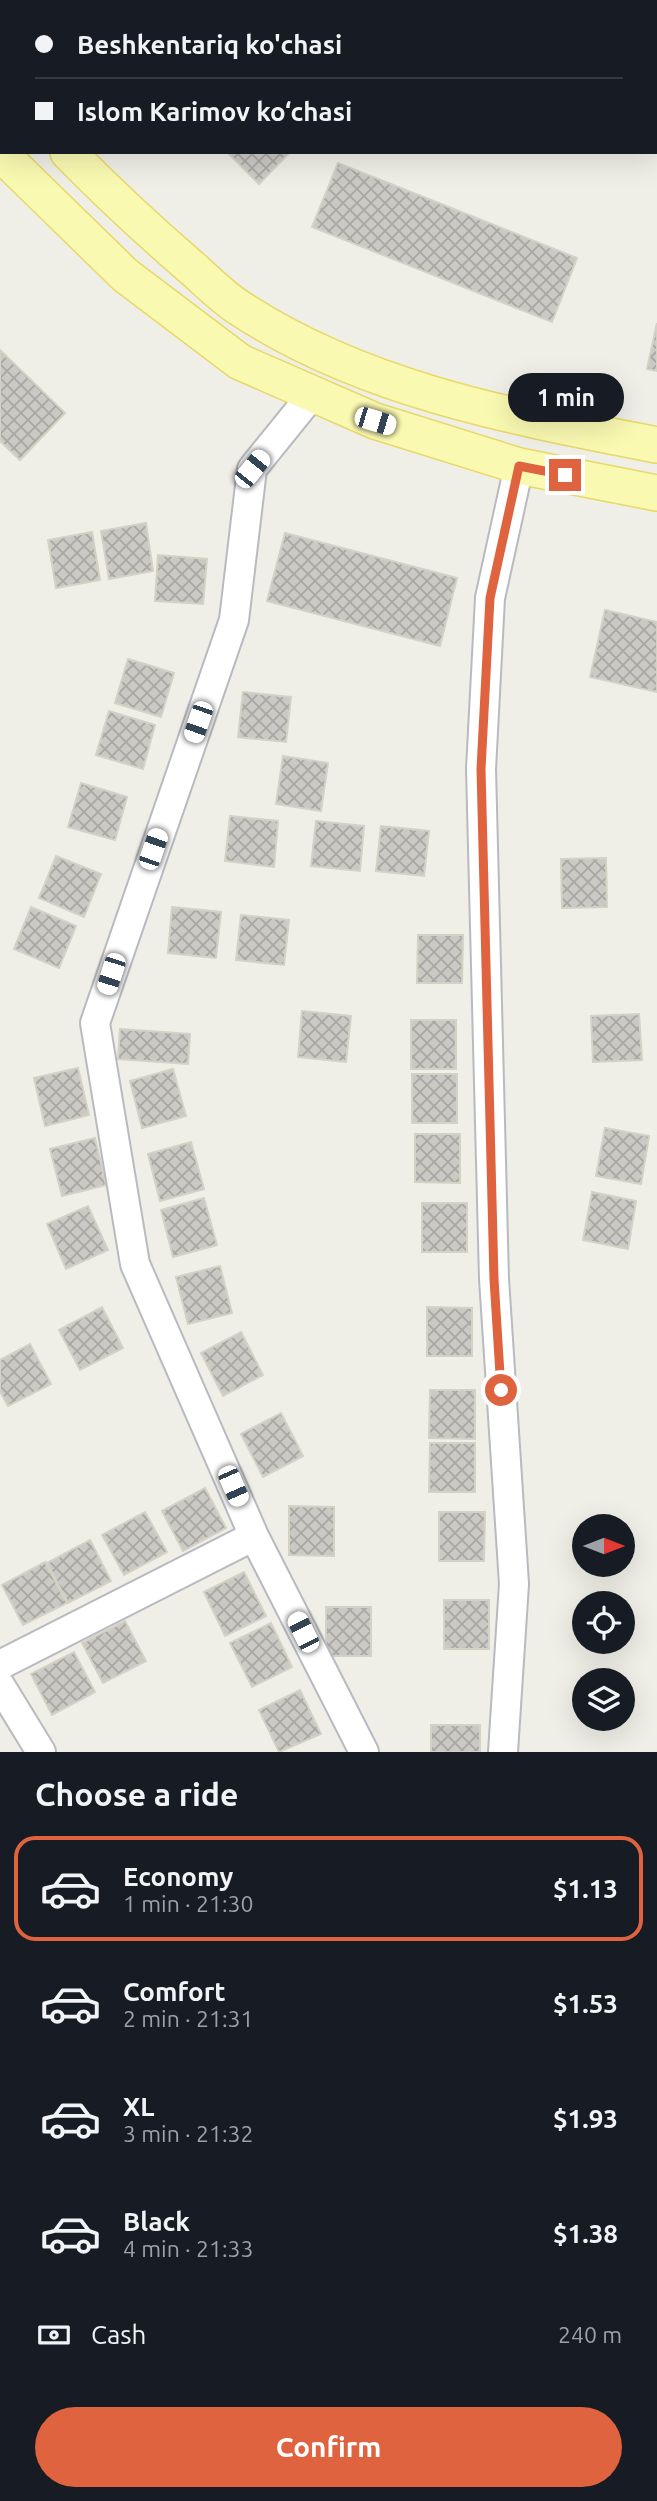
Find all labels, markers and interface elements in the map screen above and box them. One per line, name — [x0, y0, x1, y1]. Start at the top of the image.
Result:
text: Beshkentariq ko'chasi — [77, 30, 342, 59]
text: Islom Karimov ko‘chasi — [77, 97, 352, 126]
callout: 1 min — [507, 374, 623, 422]
text: 1 min — [537, 385, 595, 410]
car — [352, 405, 399, 437]
car — [231, 446, 274, 492]
route end — [549, 459, 581, 491]
car — [182, 699, 215, 745]
car — [137, 826, 170, 872]
car — [95, 951, 128, 997]
route start — [485, 1374, 517, 1406]
car — [215, 1463, 252, 1509]
north arrow — [572, 1514, 635, 1577]
map controls — [572, 1514, 635, 1731]
button: locate — [572, 1591, 635, 1654]
car — [285, 1609, 322, 1655]
button: layers — [572, 1668, 635, 1731]
text: Choose a ride — [35, 1776, 238, 1812]
icon: car — [39, 1857, 102, 1920]
text: Economy — [123, 1862, 233, 1891]
text: $1.13 — [553, 1874, 618, 1903]
text: 1 min · 21:30 — [123, 1891, 254, 1916]
icon: car — [39, 1972, 102, 2035]
text: Comfort — [123, 1977, 226, 2006]
text: $1.53 — [553, 1989, 618, 2018]
text: 2 min · 21:31 — [123, 2006, 254, 2031]
icon: car — [39, 2087, 102, 2150]
text: XL — [123, 2092, 154, 2121]
text: $1.93 — [553, 2104, 618, 2133]
text: 3 min · 21:32 — [123, 2121, 254, 2146]
icon: car — [39, 2202, 102, 2265]
text: Black — [123, 2207, 190, 2236]
text: $1.38 — [553, 2219, 618, 2248]
text: 4 min · 21:33 — [123, 2236, 254, 2261]
icon: cash — [35, 2316, 73, 2354]
text: Cash — [91, 2320, 146, 2349]
text: 240 m — [558, 2322, 622, 2347]
button: Confirm — [35, 2407, 622, 2487]

